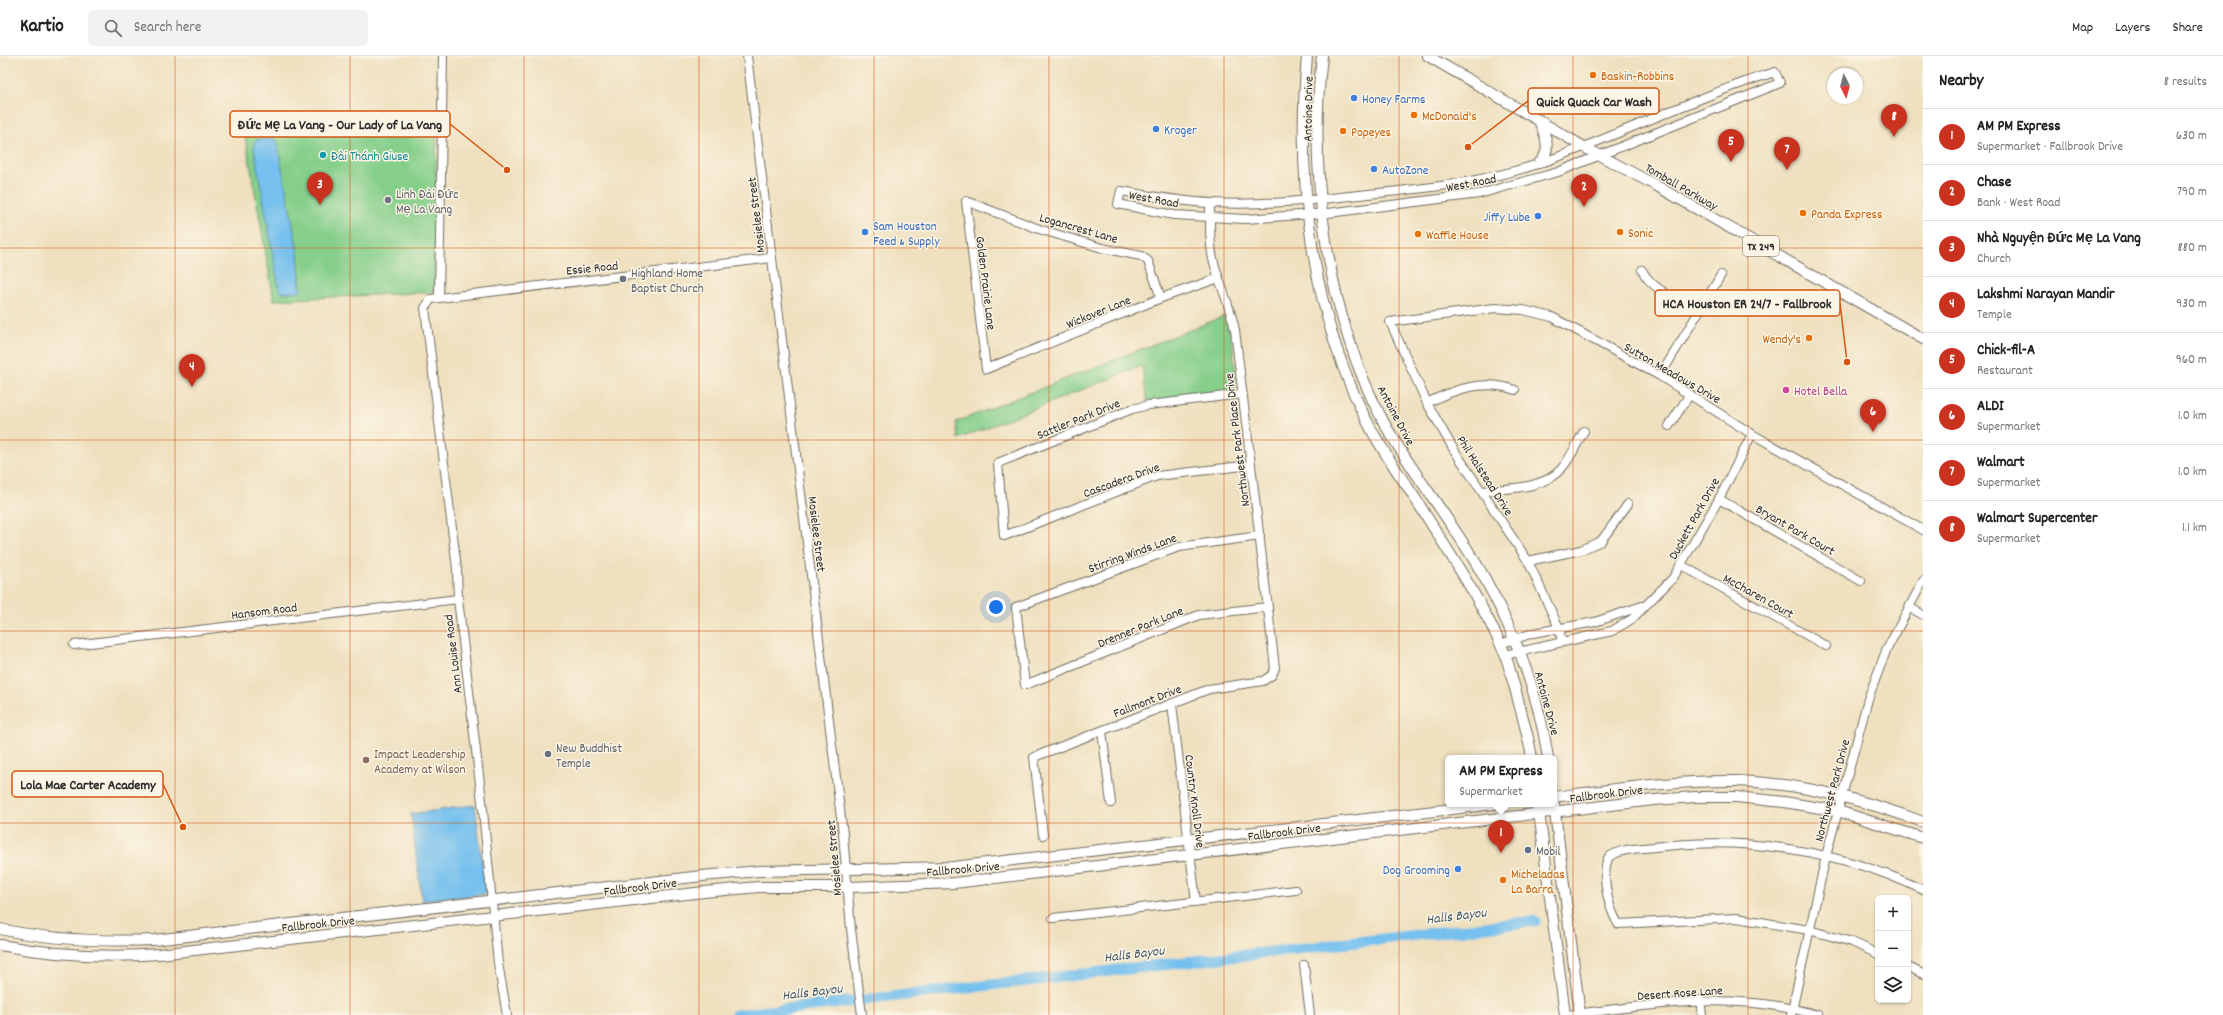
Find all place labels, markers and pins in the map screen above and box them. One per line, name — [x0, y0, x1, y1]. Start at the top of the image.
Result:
place label: Baskin-Robbins — [1601, 68, 1674, 87]
marker: Baskin-Robbins — [1588, 70, 1598, 80]
callout: Quick Quack Car Wash — [1528, 88, 1659, 114]
place label: Honey Farms — [1362, 91, 1426, 110]
marker: Honey Farms — [1349, 93, 1359, 103]
pin: 8 — [1881, 104, 1907, 137]
place label: McDonald's — [1422, 108, 1477, 127]
marker: McDonald's — [1409, 110, 1419, 120]
callout: Đức Mẹ La Vang - Our Lady of La Vang — [230, 111, 450, 137]
place label: Kroger — [1164, 122, 1197, 141]
marker: Kroger — [1151, 124, 1161, 134]
place label: Popeyes — [1351, 124, 1391, 143]
marker: Popeyes — [1338, 126, 1348, 136]
pin: 5 — [1718, 129, 1744, 162]
pin: 7 — [1774, 137, 1800, 170]
place label: Đài Thánh Giuse — [331, 148, 408, 167]
marker: Đài Thánh Giuse — [318, 150, 328, 160]
place label: AutoZone — [1382, 162, 1429, 181]
marker: AutoZone — [1369, 164, 1379, 174]
pin: 3 — [307, 172, 333, 205]
pin: 2 — [1571, 174, 1597, 207]
place label: Linh Đài Đức Mẹ La Vang — [396, 186, 458, 220]
marker: Linh Đài Đức Mẹ La Vang — [383, 195, 393, 205]
place label: Panda Express — [1811, 206, 1882, 225]
marker: Panda Express — [1798, 208, 1808, 218]
place label: Jiffy Lube — [1484, 209, 1530, 228]
marker: Jiffy Lube — [1533, 211, 1543, 221]
place label: Sam Houston Feed & Supply — [873, 218, 940, 252]
place label: Sonic — [1628, 225, 1653, 244]
marker: Sam Houston Feed & Supply — [860, 227, 870, 237]
place label: Waffle House — [1426, 227, 1489, 246]
marker: Sonic — [1615, 227, 1625, 237]
marker: Waffle House — [1413, 229, 1423, 239]
place label: Highland Home Baptist Church — [631, 265, 704, 299]
marker: Highland Home Baptist Church — [618, 274, 628, 284]
callout: HCA Houston ER 24/7 - Fallbrook — [1655, 290, 1840, 316]
place label: Wendy's — [1762, 331, 1801, 350]
marker: Wendy's — [1804, 333, 1814, 343]
pin: 4 — [179, 354, 205, 387]
place label: Hotel Bella — [1794, 383, 1848, 402]
marker: Hotel Bella — [1781, 385, 1791, 395]
pin: 6 — [1860, 399, 1886, 432]
place label: New Buddhist Temple — [556, 740, 622, 774]
place label: Impact Leadership Academy at Wilson — [374, 746, 466, 780]
marker: New Buddhist Temple — [543, 749, 553, 759]
marker: Impact Leadership Academy at Wilson — [361, 755, 371, 765]
callout: Lola Mae Carter Academy — [12, 771, 163, 797]
pin: 1 — [1488, 820, 1514, 853]
place label: Mobil — [1536, 843, 1561, 862]
marker: Mobil — [1523, 845, 1533, 855]
place label: Dog Grooming — [1383, 862, 1450, 881]
marker: Dog Grooming — [1453, 864, 1463, 874]
place label: Micheladas La Barra — [1511, 866, 1565, 900]
marker: Micheladas La Barra — [1498, 875, 1508, 885]

